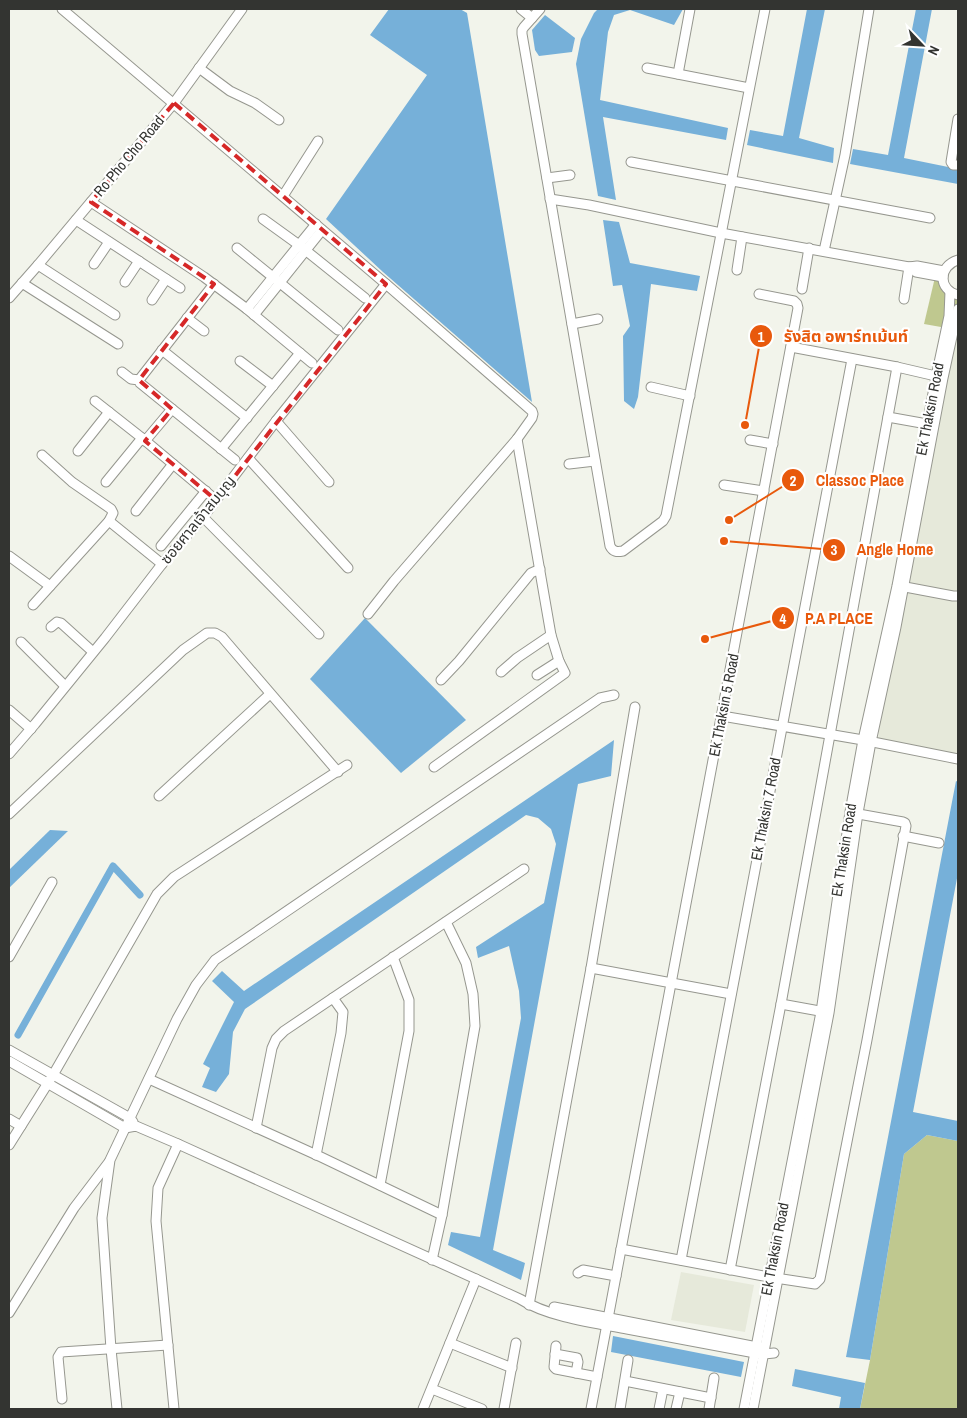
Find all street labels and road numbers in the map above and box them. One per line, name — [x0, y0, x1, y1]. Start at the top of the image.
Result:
street label: Ro Pho Cho Road — [88, 111, 169, 201]
street label: Ek Thaksin Road — [910, 361, 949, 457]
street label: ซอยศาลเจ้าสมบุญ — [155, 471, 240, 568]
street label: Ek Thaksin 5 Road — [703, 652, 744, 758]
street label: Ek Thaksin 7 Road — [745, 756, 786, 862]
street label: Ek Thaksin Road — [826, 802, 861, 898]
street label: Ek Thaksin Road — [755, 1201, 794, 1297]

